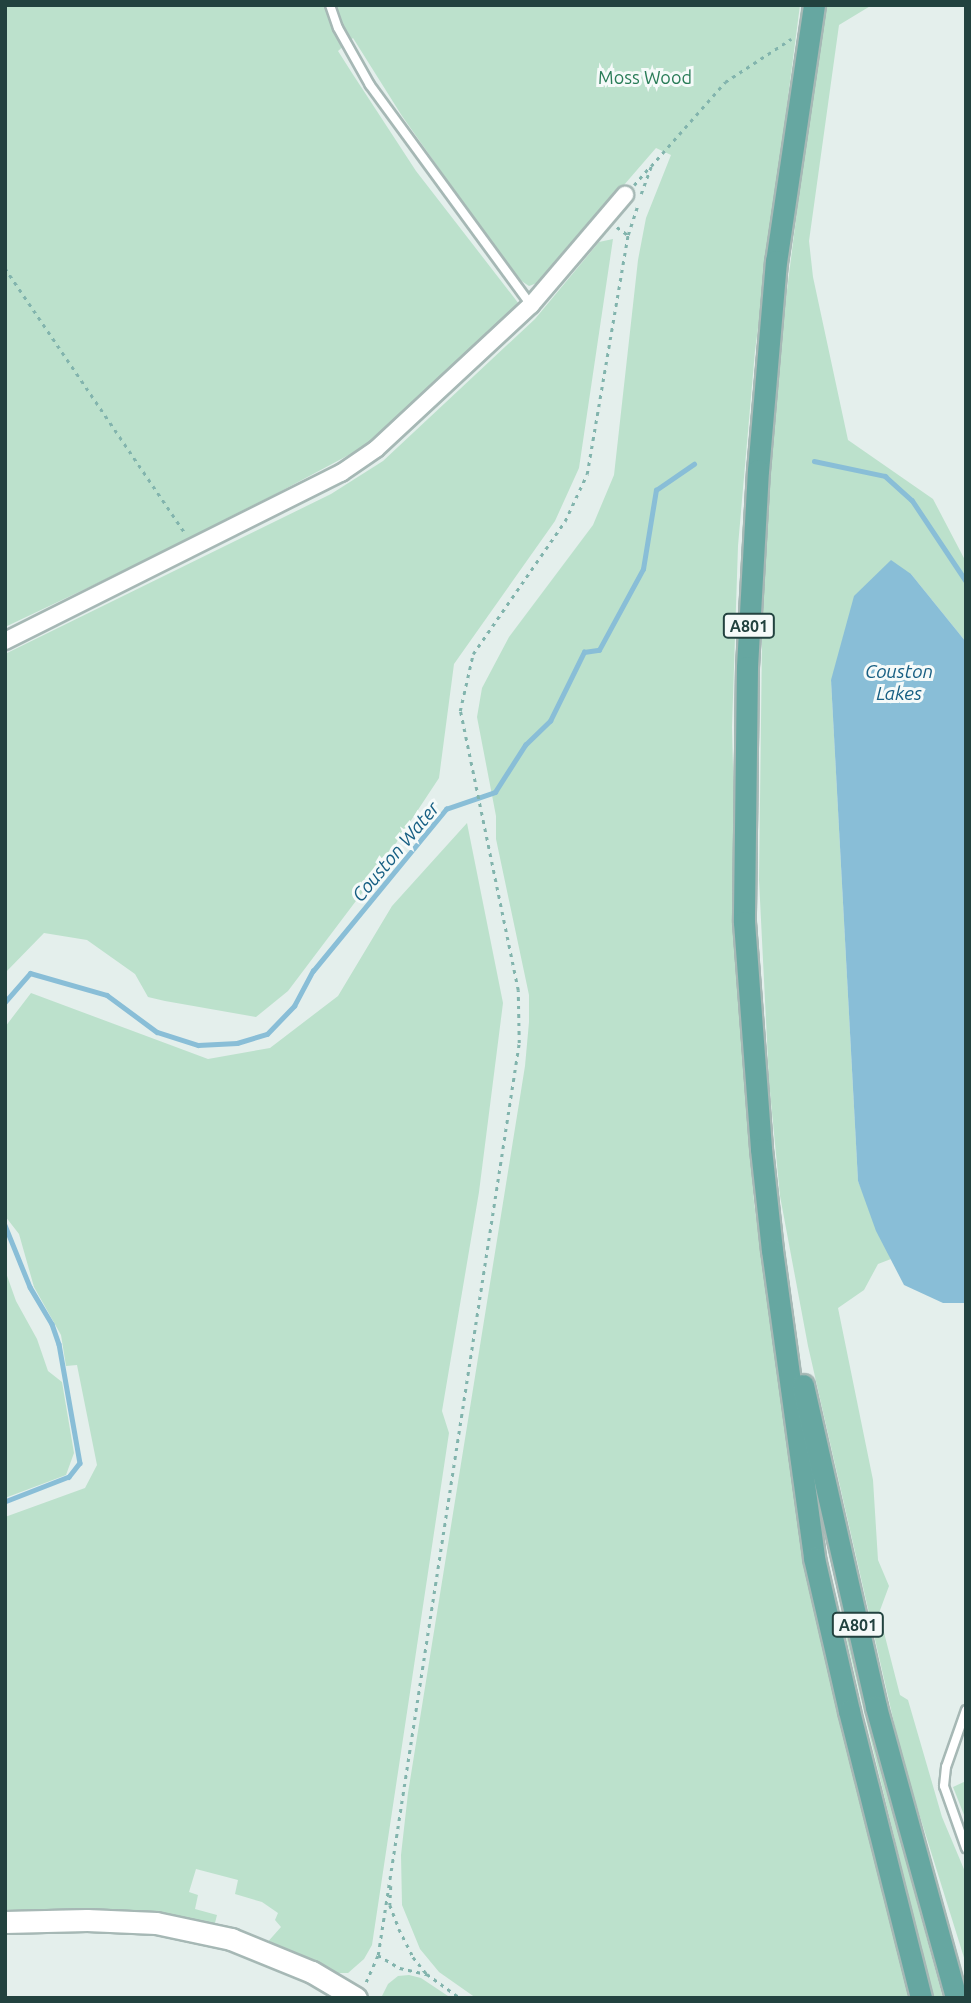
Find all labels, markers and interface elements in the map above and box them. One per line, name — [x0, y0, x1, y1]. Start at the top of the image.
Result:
park label: Moss Wood — [598, 66, 692, 88]
road number: A801 — [723, 614, 775, 638]
water label: Couston Lakes — [865, 661, 933, 705]
water label: Couston Water — [348, 797, 444, 907]
road number: A801 — [832, 1612, 884, 1638]

